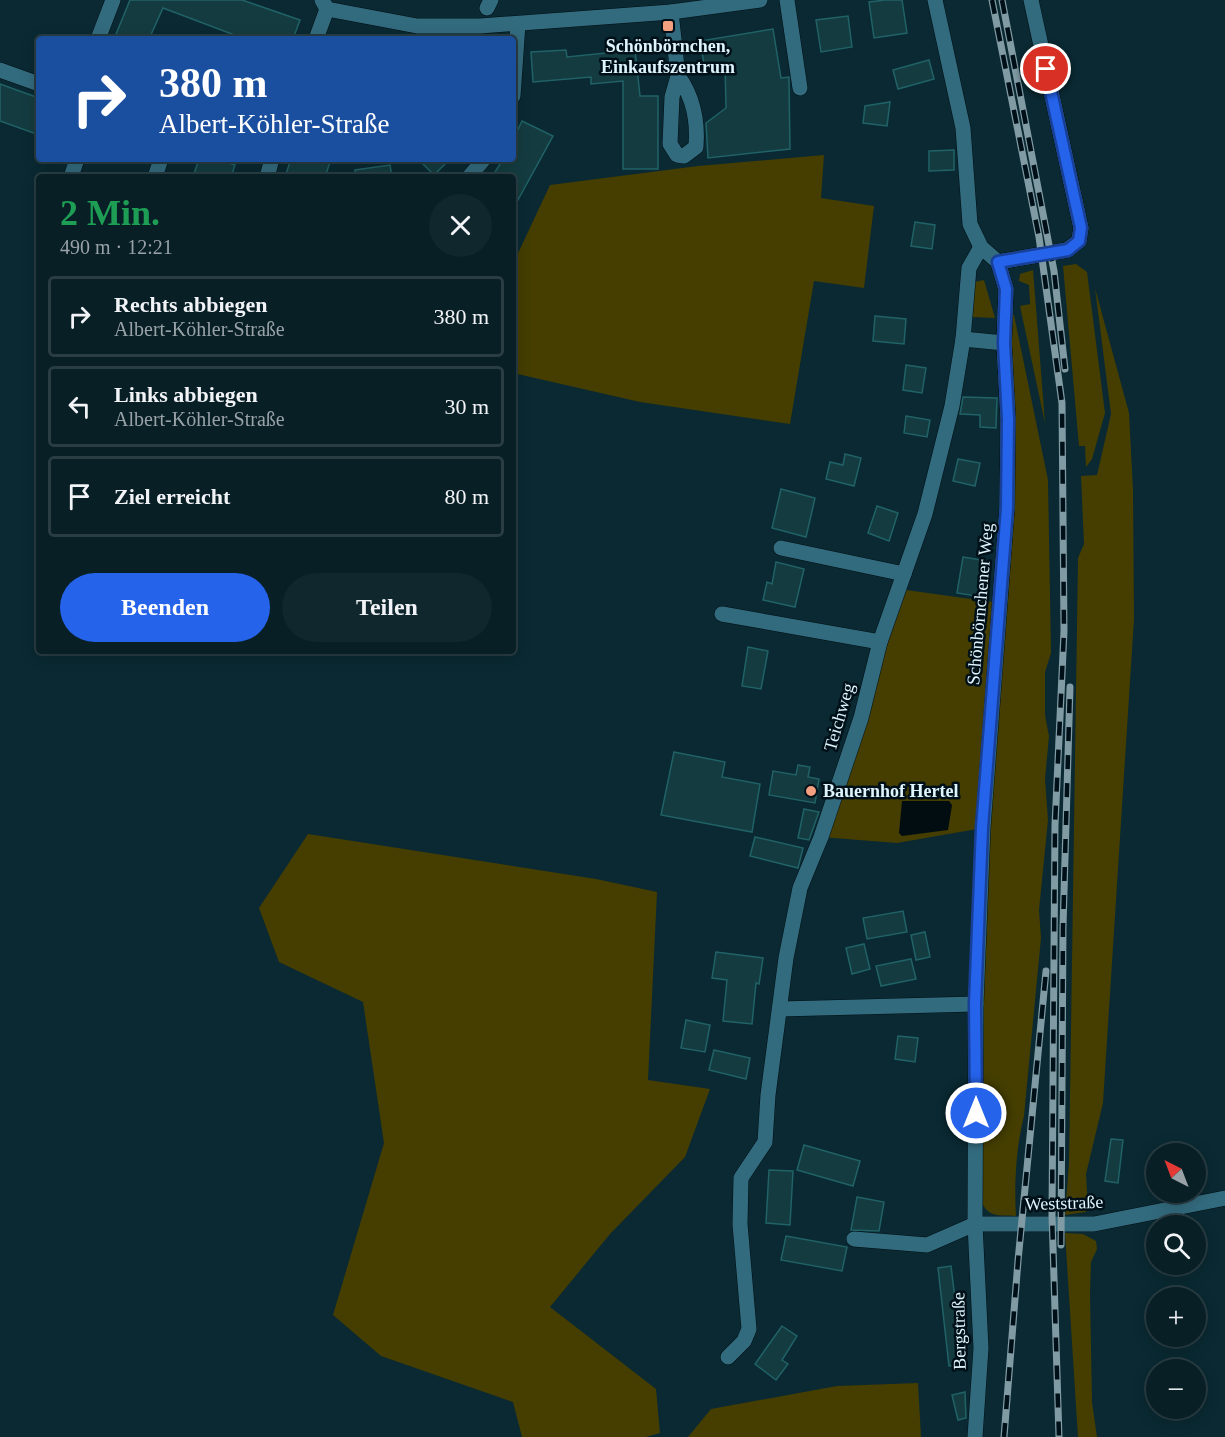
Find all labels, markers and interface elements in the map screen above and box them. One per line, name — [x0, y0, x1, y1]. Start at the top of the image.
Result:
marker: Schönbörnchen, Einkaufszentrum — [661, 19, 675, 33]
place label: Schönbörnchen, Einkaufszentrum — [601, 36, 735, 77]
pin — [1020, 43, 1071, 94]
icon: arrive — [1029, 52, 1062, 85]
icon: right — [60, 60, 138, 138]
text: 380 m — [159, 60, 268, 106]
text: Albert-Köhler-Straße — [159, 109, 389, 139]
text: 2 Min. — [60, 193, 160, 233]
button: close — [429, 194, 492, 257]
text: 490 m · 12:21 — [60, 236, 173, 258]
text: Rechts abbiegen — [114, 292, 267, 317]
icon: right — [63, 300, 96, 333]
text: 380 m — [433, 304, 489, 329]
text: Albert-Köhler-Straße — [114, 318, 285, 340]
text: Links abbiegen — [114, 382, 258, 407]
icon: left — [63, 390, 96, 423]
text: 30 m — [444, 394, 489, 419]
text: Albert-Köhler-Straße — [114, 408, 285, 430]
icon: arrive — [63, 480, 96, 513]
text: Ziel erreicht — [114, 484, 230, 509]
text: 80 m — [444, 484, 489, 509]
street label: Schönbörnchener Weg — [963, 522, 997, 686]
button: Beenden — [60, 573, 270, 642]
button: Teilen — [282, 573, 492, 642]
street label: Teichweg — [820, 681, 858, 753]
place label: Bauernhof Hertel — [823, 781, 958, 801]
marker: Bauernhof Hertel — [804, 784, 818, 798]
position arrow — [944, 1081, 1008, 1145]
north arrow — [1146, 1143, 1206, 1203]
map controls — [1146, 1143, 1206, 1419]
street label: Weststraße — [1024, 1192, 1104, 1214]
button: search — [1146, 1215, 1206, 1275]
button: + — [1146, 1287, 1206, 1347]
street label: Bergstraße — [948, 1292, 970, 1370]
button: − — [1146, 1359, 1206, 1419]

